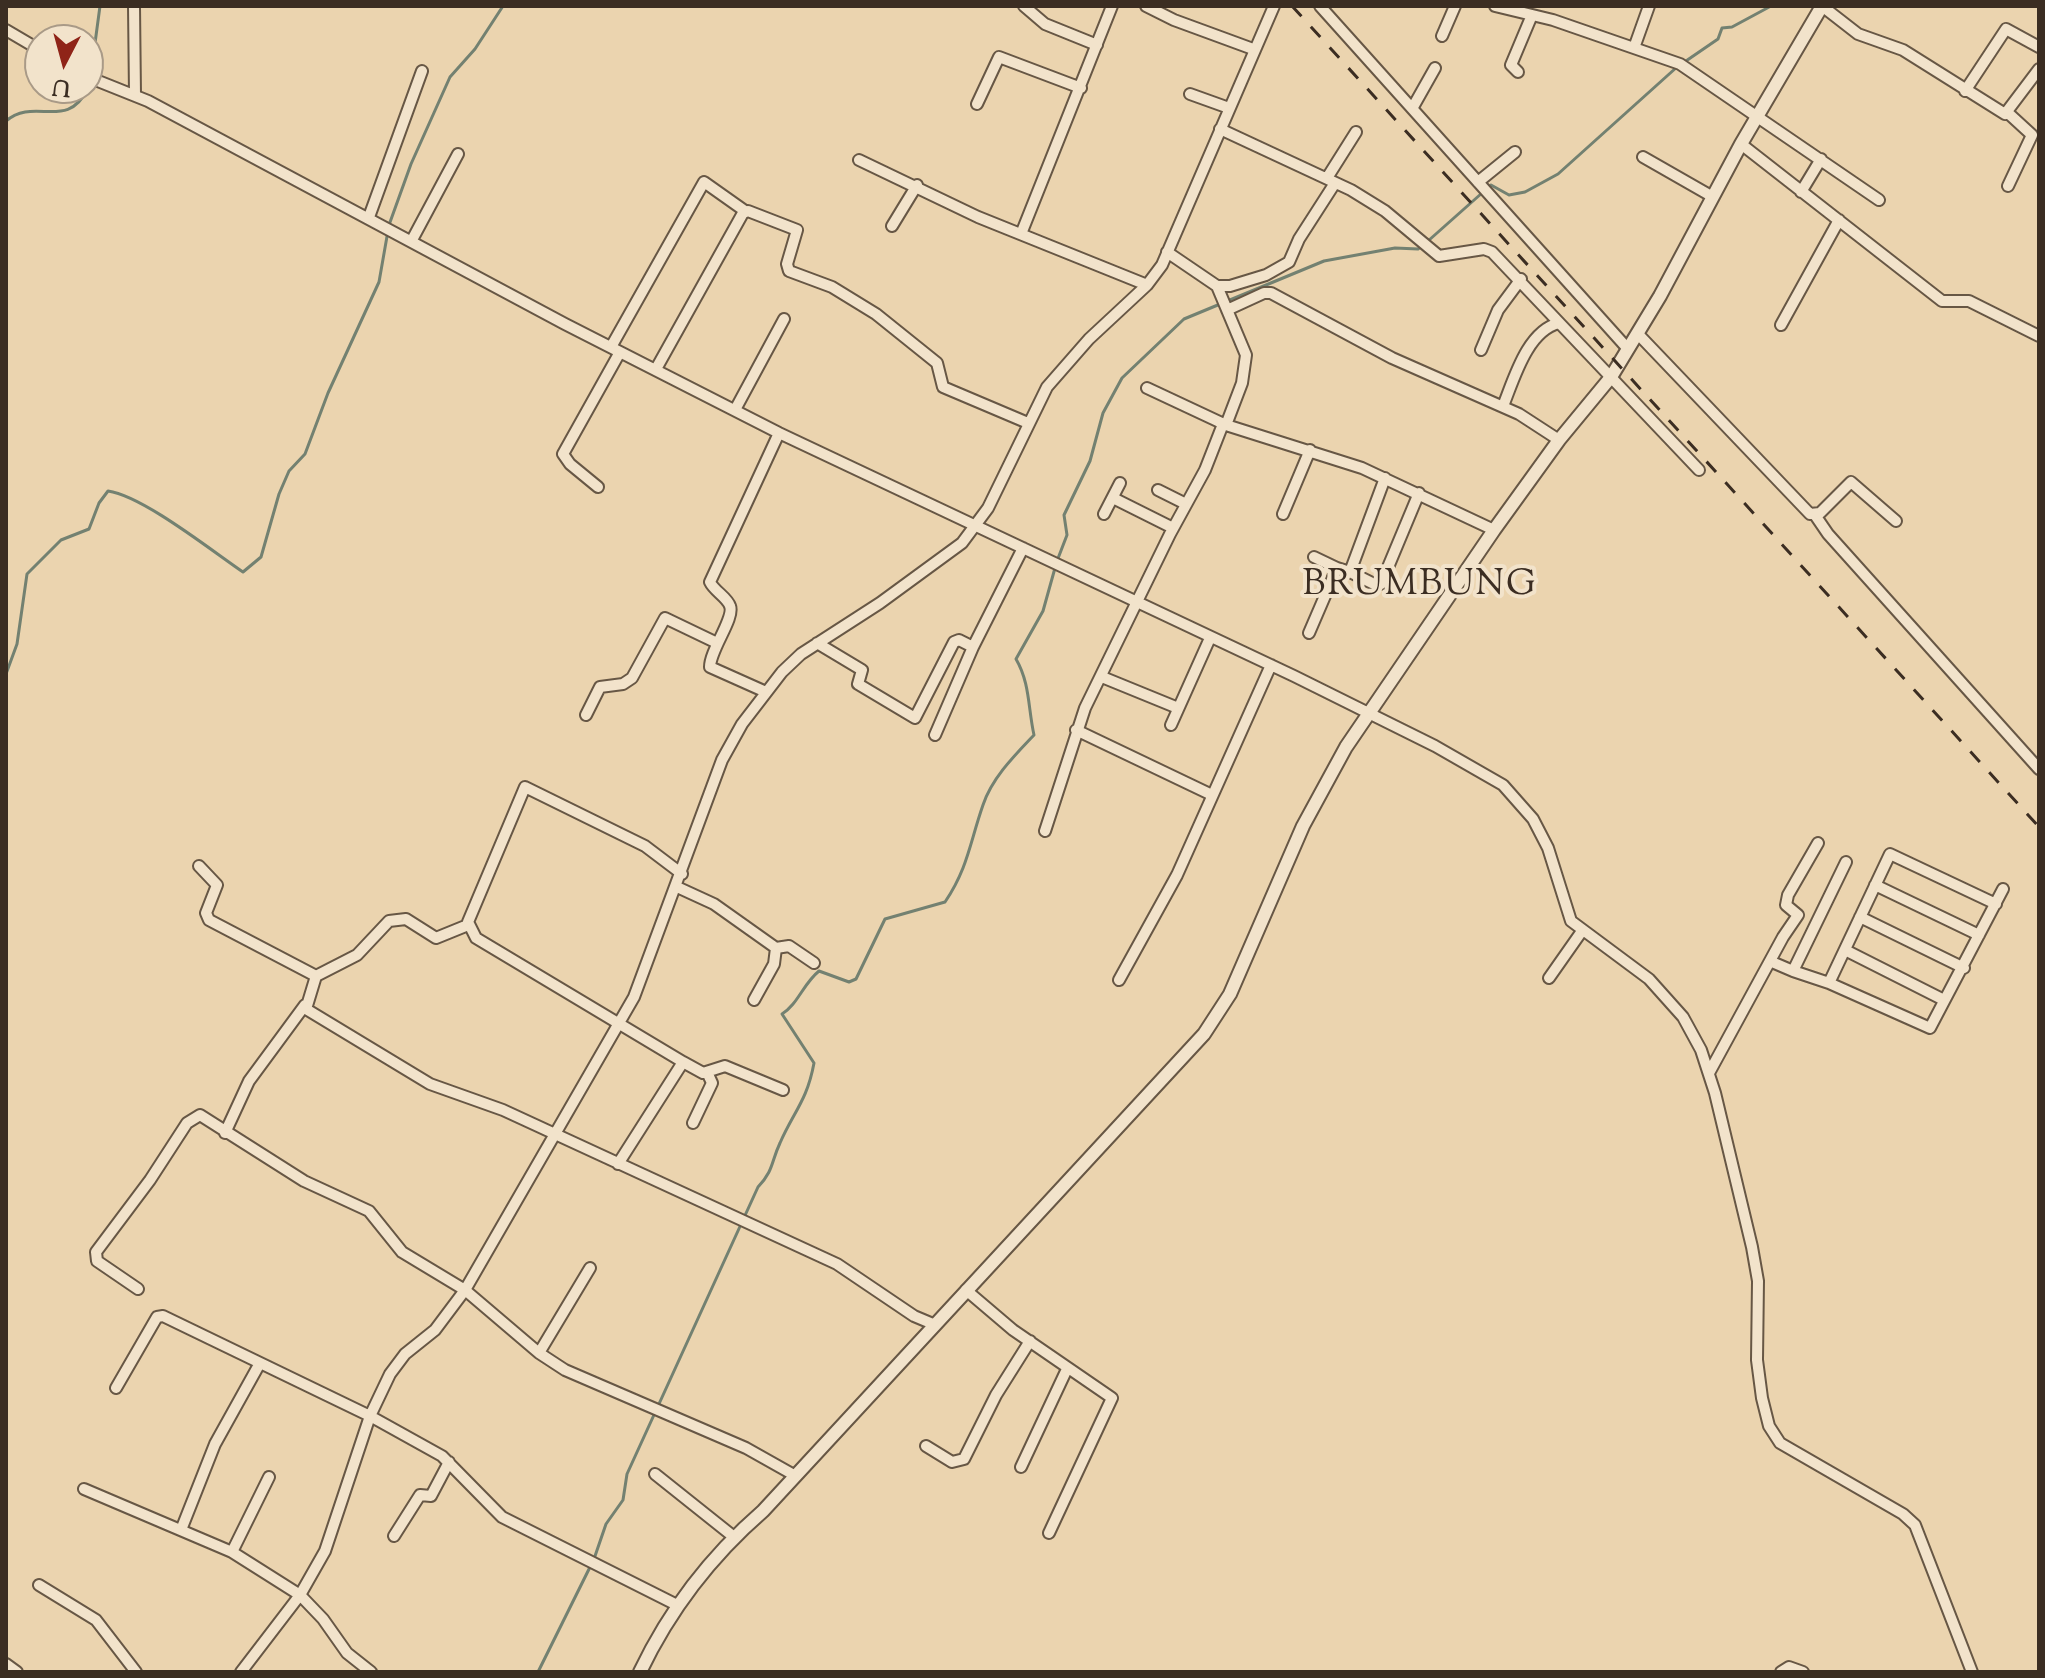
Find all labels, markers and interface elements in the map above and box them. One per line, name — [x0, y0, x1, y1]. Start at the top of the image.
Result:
north arrow — [24, 24, 104, 104]
text: U — [51, 69, 72, 103]
district label: BRUMBUNG — [1302, 566, 1538, 610]

